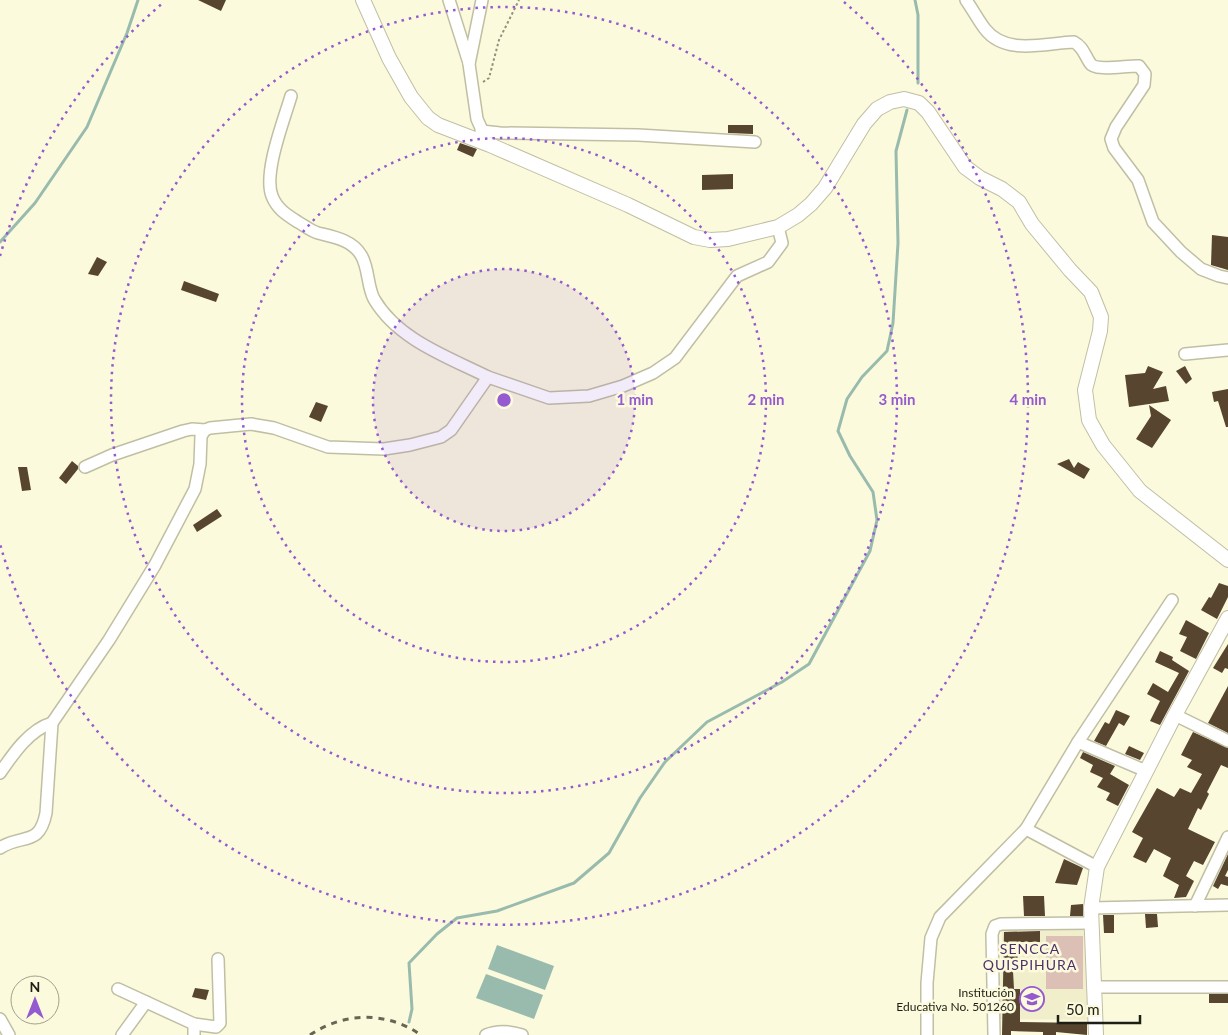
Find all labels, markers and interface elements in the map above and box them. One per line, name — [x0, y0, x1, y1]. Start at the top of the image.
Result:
text: 1 min — [616, 390, 654, 408]
text: 2 min — [747, 390, 785, 408]
text: 3 min — [878, 390, 916, 408]
text: 4 min — [1009, 390, 1047, 408]
centre of rings — [495, 391, 513, 409]
district label: SENCCA QUISPIHURA — [983, 940, 1077, 973]
north arrow — [10, 975, 60, 1025]
text: N — [30, 978, 40, 995]
place label: Institución Educativa No. 501260 — [896, 985, 1014, 1014]
school or university icon: Institución Educativa No. 501260 — [1019, 986, 1045, 1012]
scale bar — [1058, 992, 1140, 1024]
text: 50 m — [1066, 1000, 1100, 1018]

